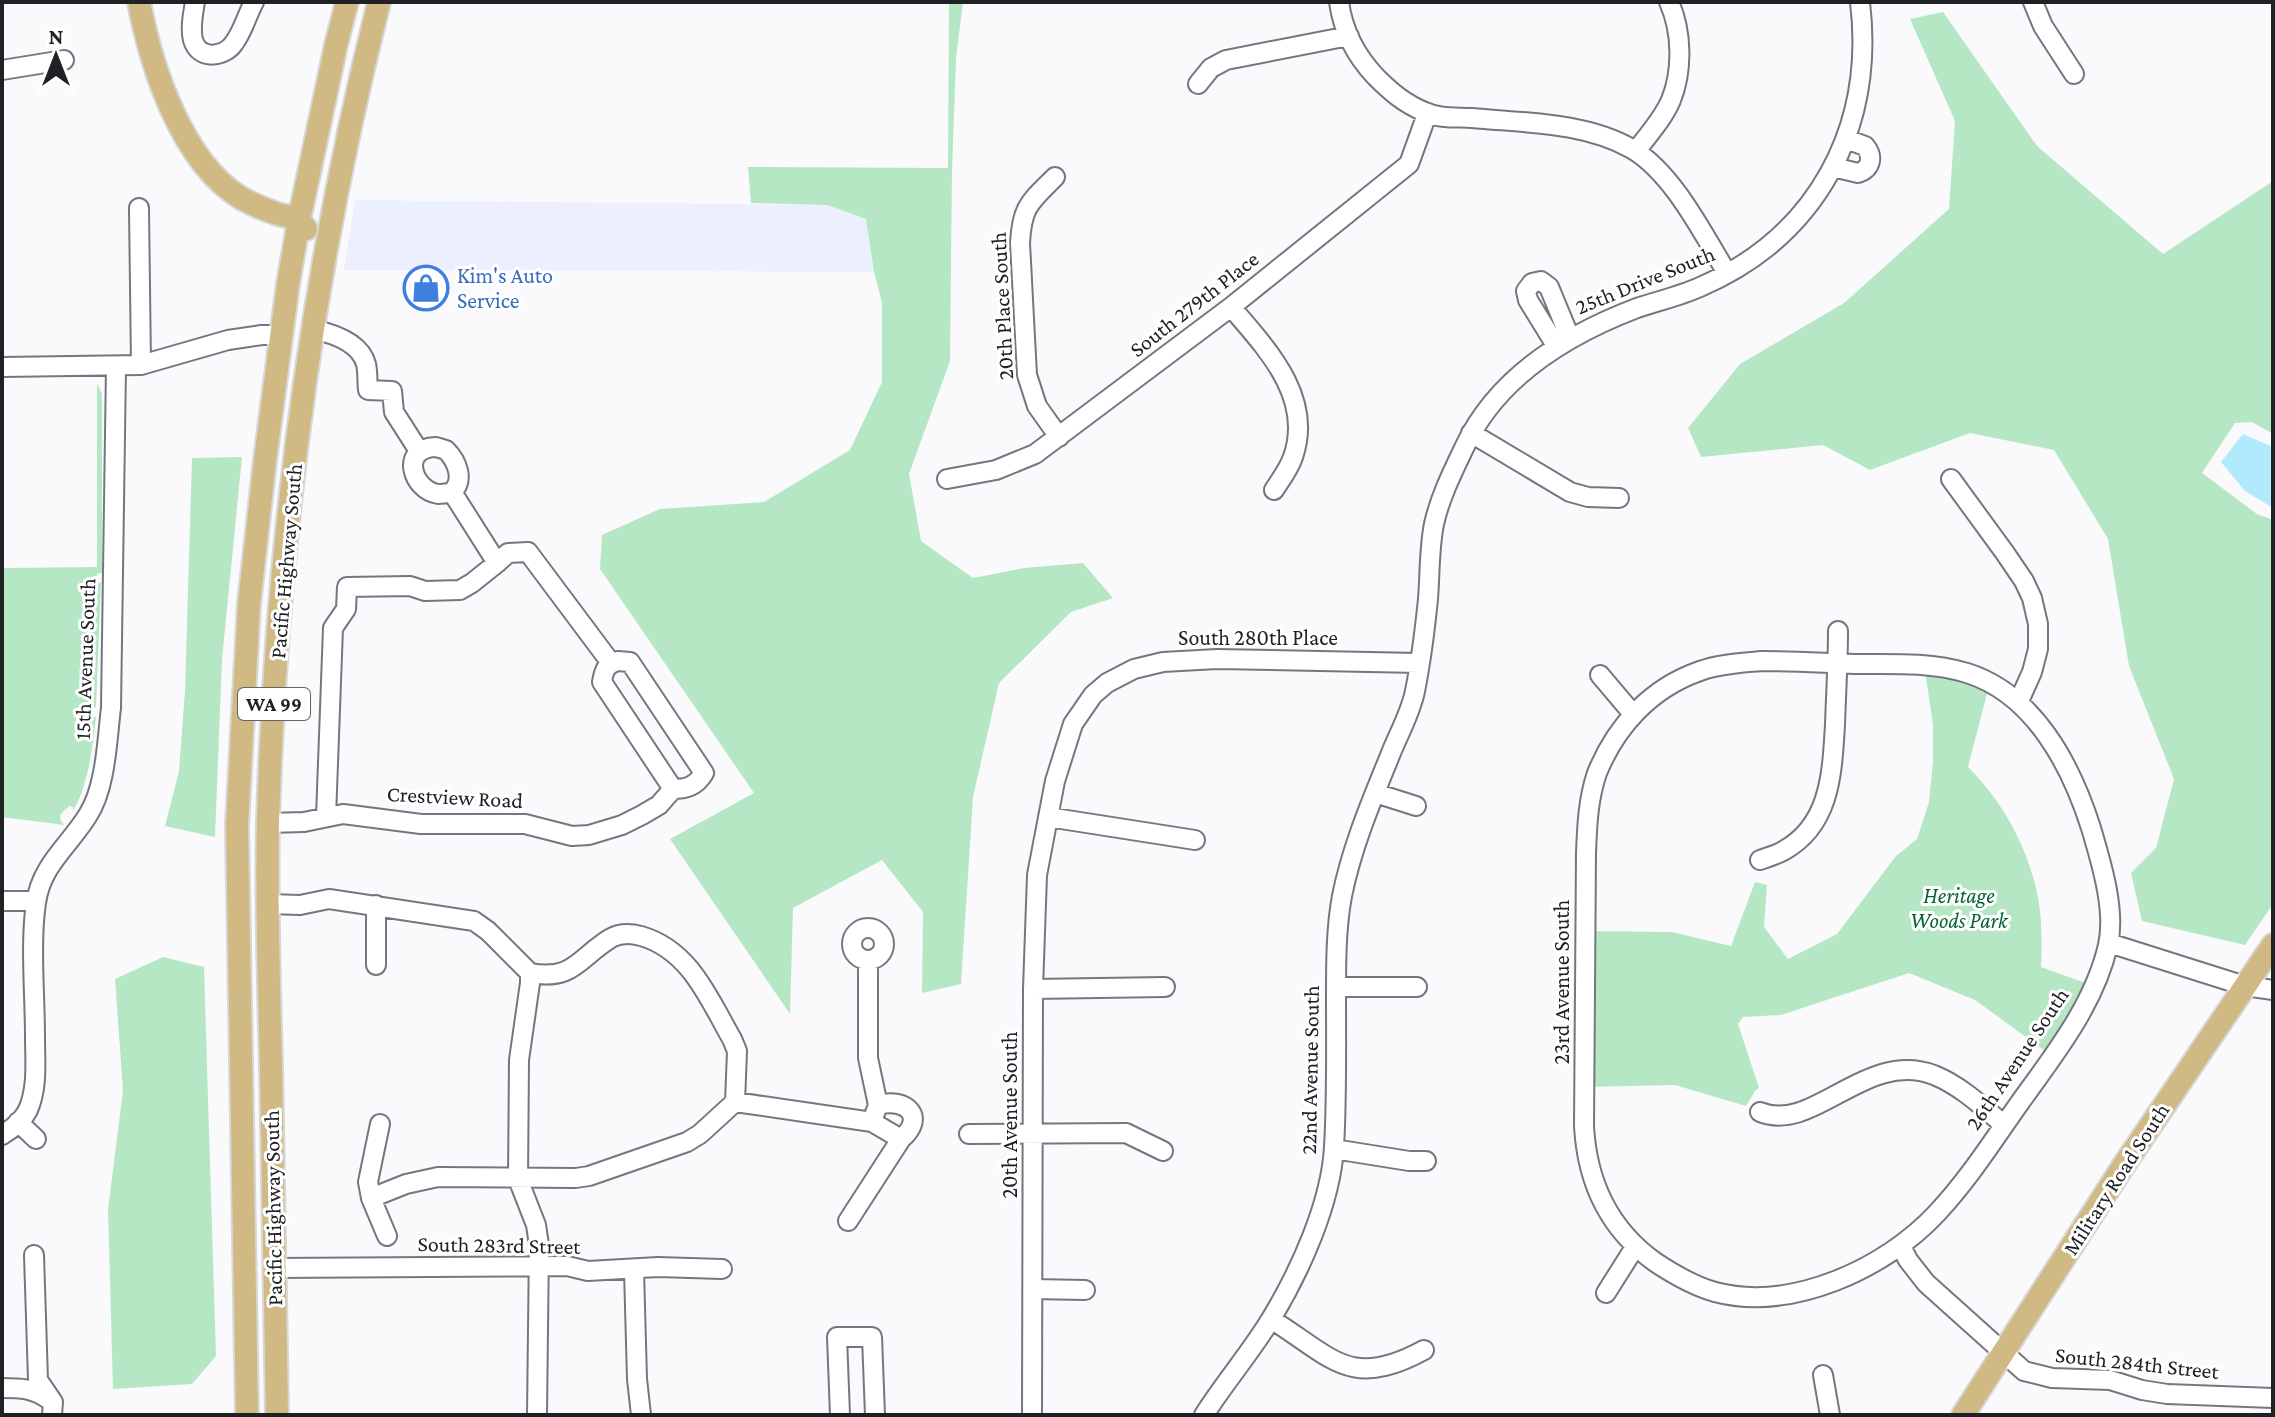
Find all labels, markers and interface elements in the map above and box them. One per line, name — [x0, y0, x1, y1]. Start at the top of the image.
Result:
north arrow — [16, 16, 96, 96]
text: N — [49, 24, 64, 49]
street label: 20th Place South — [986, 231, 1018, 381]
street label: 25th Drive South — [1572, 241, 1718, 319]
street label: South 279th Place — [1125, 246, 1263, 362]
place label: Kim's Auto Service — [457, 263, 553, 313]
shop icon: Kim's Auto Service — [402, 264, 450, 312]
street label: Pacific Highway South — [265, 462, 307, 660]
street label: 15th Avenue South — [70, 578, 100, 740]
street label: South 280th Place — [1178, 625, 1338, 650]
road number: WA 99 — [238, 688, 310, 720]
street label: Crestview Road — [386, 781, 524, 813]
park label: Heritage Woods Park — [1910, 883, 2009, 933]
street label: 23rd Avenue South — [1549, 899, 1574, 1064]
street label: 26th Avenue South — [1960, 983, 2074, 1135]
street label: 22nd Avenue South — [1296, 985, 1324, 1155]
street label: 20th Avenue South — [997, 1031, 1022, 1199]
street label: Military Road South — [2058, 1098, 2174, 1260]
street label: Pacific Highway South — [259, 1110, 287, 1306]
street label: South 283rd Street — [417, 1231, 581, 1259]
street label: South 284th Street — [2054, 1342, 2221, 1384]

